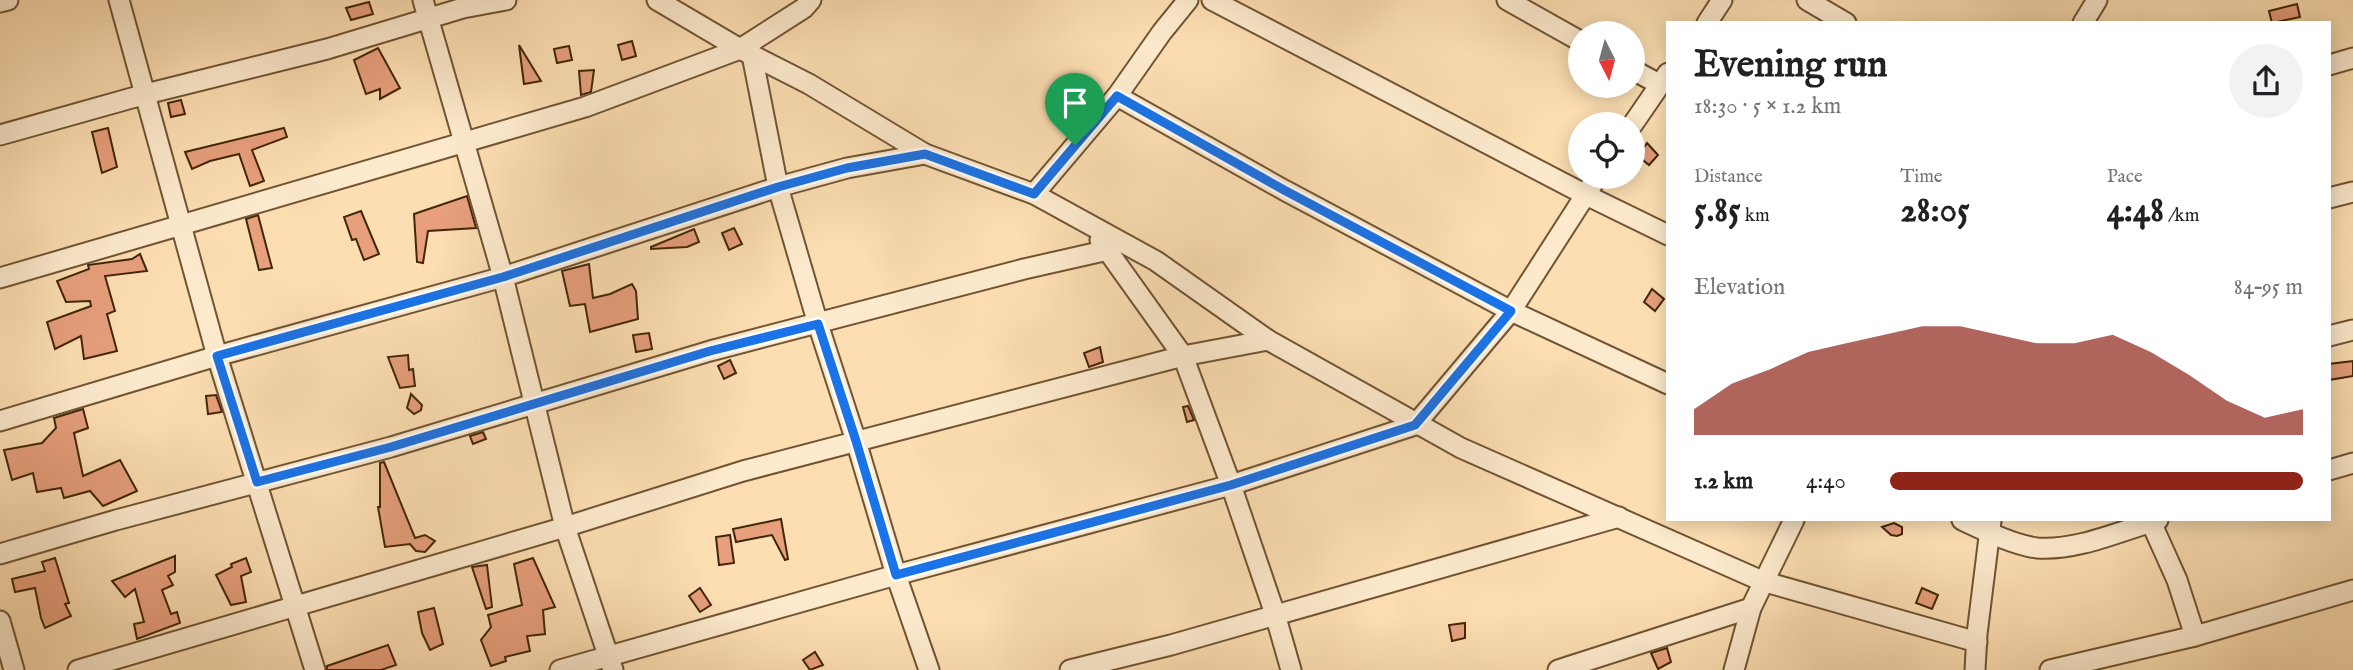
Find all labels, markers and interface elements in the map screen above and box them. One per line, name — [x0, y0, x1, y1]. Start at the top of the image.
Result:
north arrow — [1568, 21, 1645, 98]
map controls — [1568, 21, 1645, 189]
text: Evening run — [1694, 42, 1888, 90]
button: share — [2229, 44, 2303, 118]
pin — [1045, 73, 1105, 145]
icon: arrive — [1056, 84, 1094, 122]
text: 18:30 · 5 × 1.2 km — [1694, 92, 1841, 121]
button: locate — [1568, 112, 1645, 189]
text: Distance — [1694, 165, 1763, 189]
text: Time — [1900, 165, 1943, 189]
text: Pace — [2107, 165, 2143, 189]
text: 5.85 — [1694, 189, 1741, 234]
text: 28:05 — [1900, 189, 1970, 234]
text: 4:48 — [2107, 189, 2164, 234]
text: km — [1741, 204, 1770, 228]
text: /km — [2164, 204, 2199, 228]
text: Elevation — [1694, 273, 1785, 302]
text: 84–95 m — [2234, 273, 2303, 302]
text: 1.2 km — [1694, 467, 1753, 496]
text: 4:40 — [1806, 467, 1846, 496]

